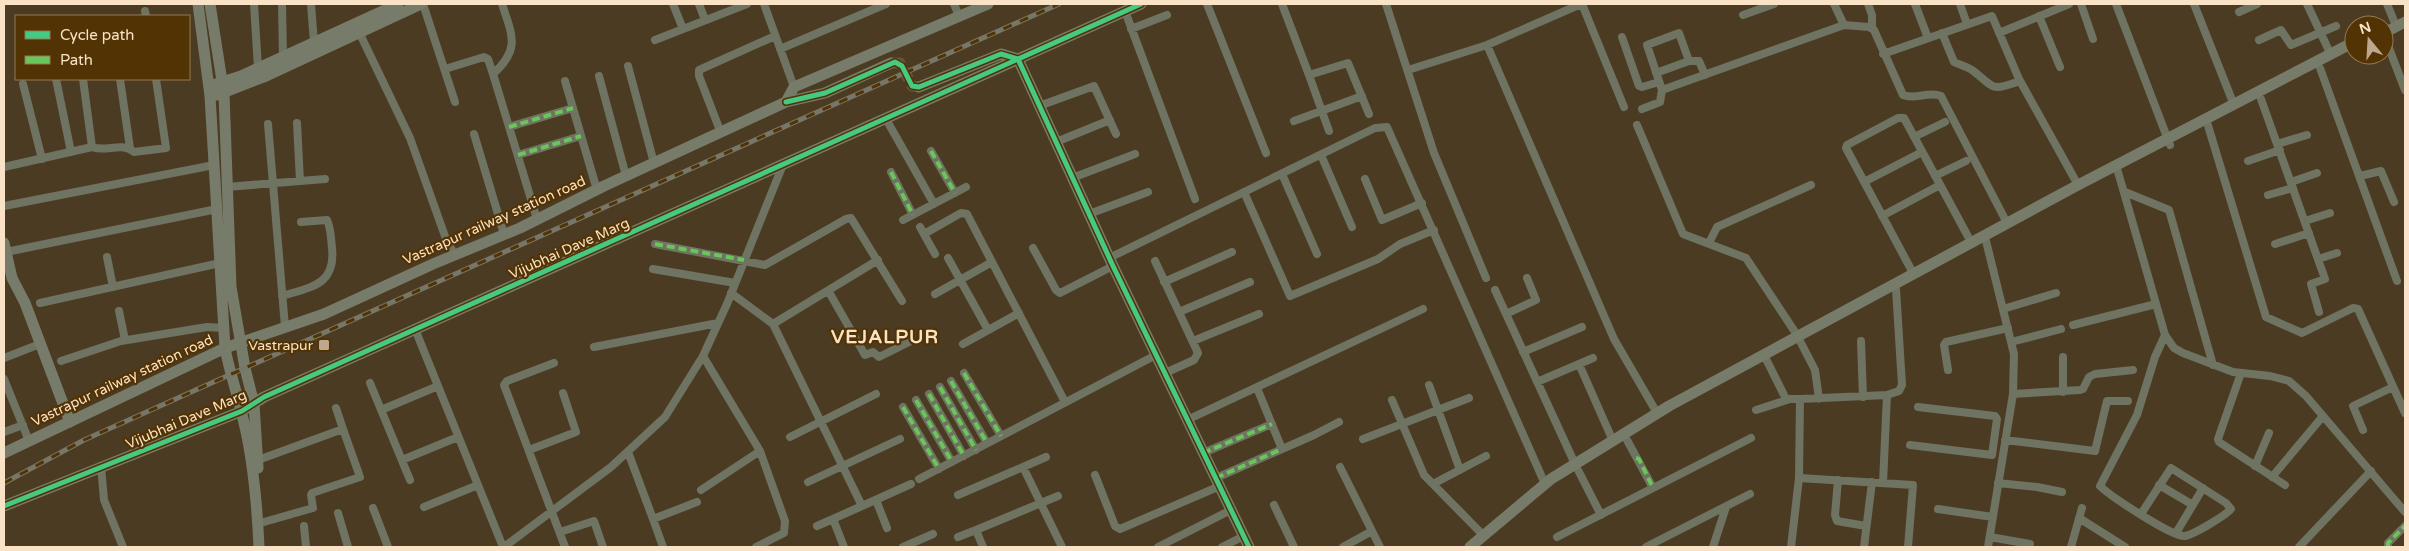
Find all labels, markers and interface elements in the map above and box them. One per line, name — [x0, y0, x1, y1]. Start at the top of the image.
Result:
legend — [15, 15, 190, 80]
north arrow — [2344, 15, 2394, 65]
text: N — [2357, 18, 2373, 38]
text: Cycle path — [60, 26, 134, 44]
text: Path — [60, 51, 93, 69]
street label: Vastrapur railway station road — [400, 172, 588, 269]
street label: Vijubhai Dave Marg — [506, 214, 632, 283]
district label: VEJALPUR — [831, 326, 939, 348]
street label: Vastrapur railway station road — [29, 331, 216, 430]
place label: Vastrapur — [248, 337, 314, 354]
marker: Vastrapur — [317, 338, 331, 352]
street label: Vijubhai Dave Marg — [123, 386, 249, 453]

